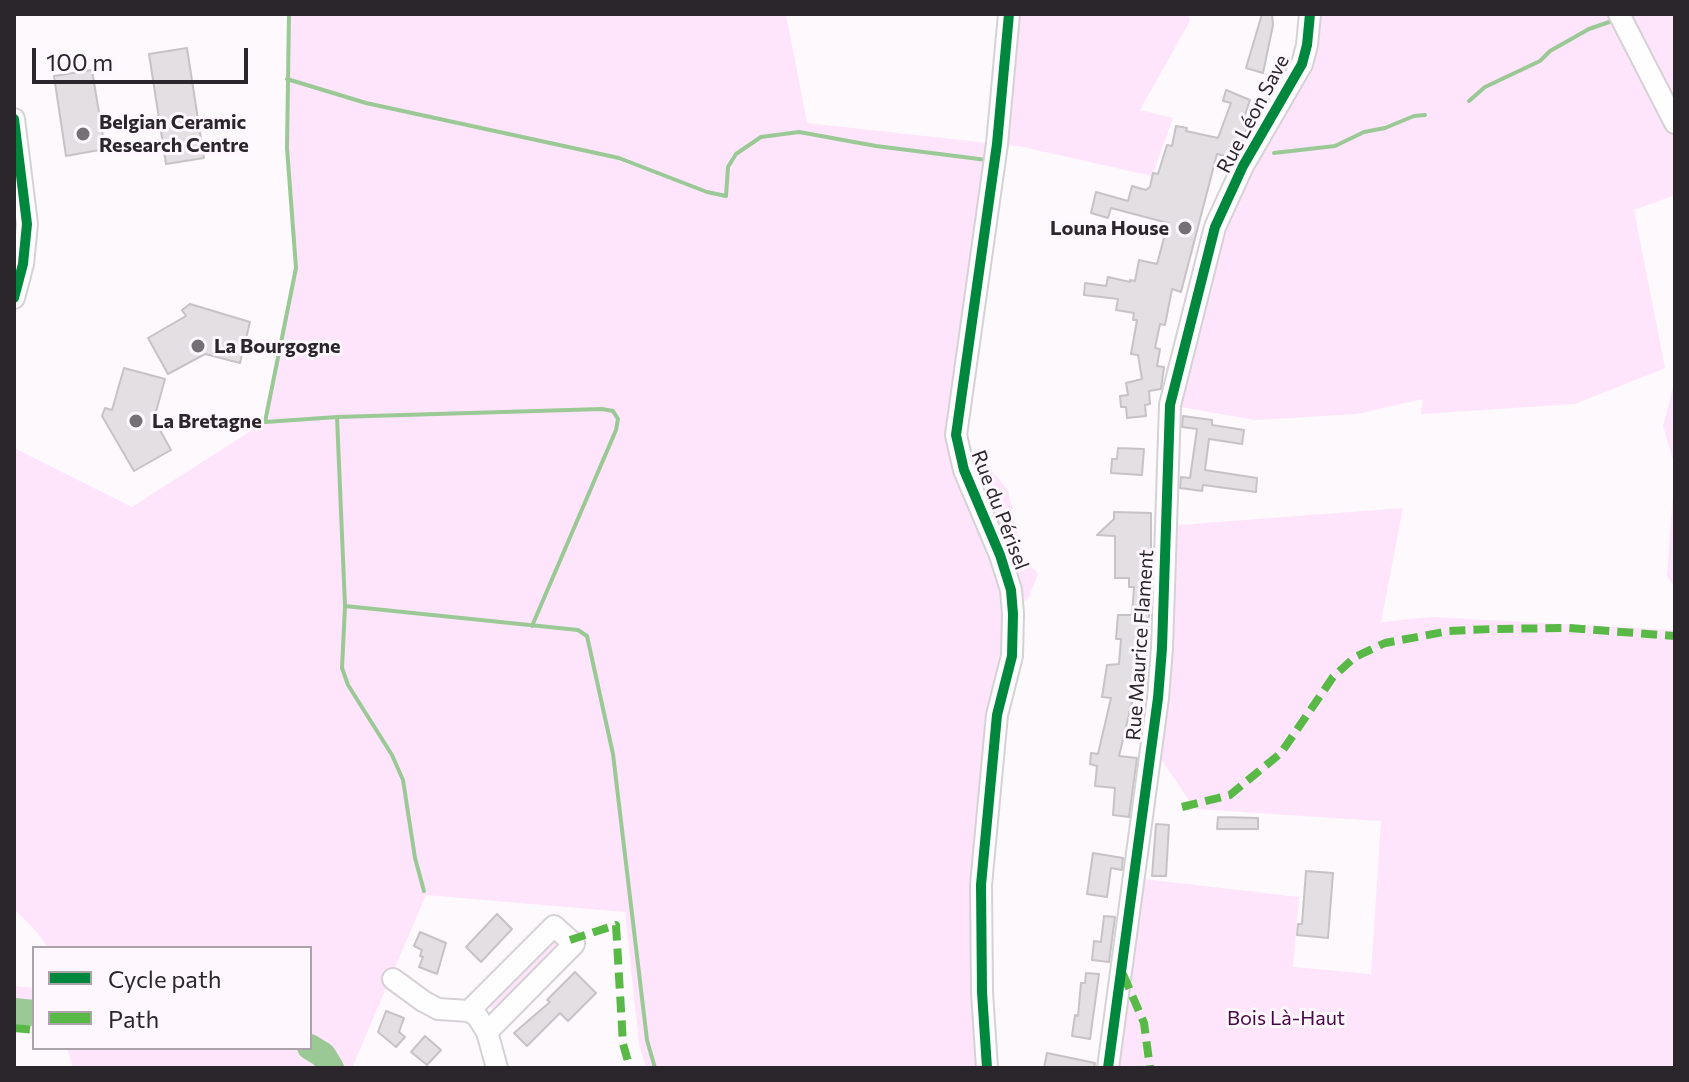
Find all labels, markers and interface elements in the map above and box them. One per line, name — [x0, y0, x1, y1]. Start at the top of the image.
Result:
scale bar — [36, 32, 252, 82]
text: 100 m — [46, 47, 113, 76]
street label: Rue Léon Save — [1212, 51, 1294, 177]
place label: Belgian Ceramic Research Centre — [99, 110, 249, 157]
marker: Belgian Ceramic Research Centre — [74, 125, 92, 143]
place label: Louna House — [1050, 216, 1169, 240]
marker: Louna House — [1176, 219, 1194, 237]
place label: La Bourgogne — [214, 334, 341, 358]
marker: La Bourgogne — [189, 337, 207, 355]
place label: La Bretagne — [152, 409, 262, 433]
marker: La Bretagne — [127, 412, 145, 430]
street label: Rue du Périsel — [966, 447, 1034, 573]
street label: Rue Maurice Flament — [1121, 549, 1159, 741]
legend — [32, 946, 312, 1050]
text: Cycle path — [108, 964, 222, 993]
text: Path — [108, 1004, 159, 1033]
park label: Bois Là-Haut — [1227, 1006, 1345, 1030]

